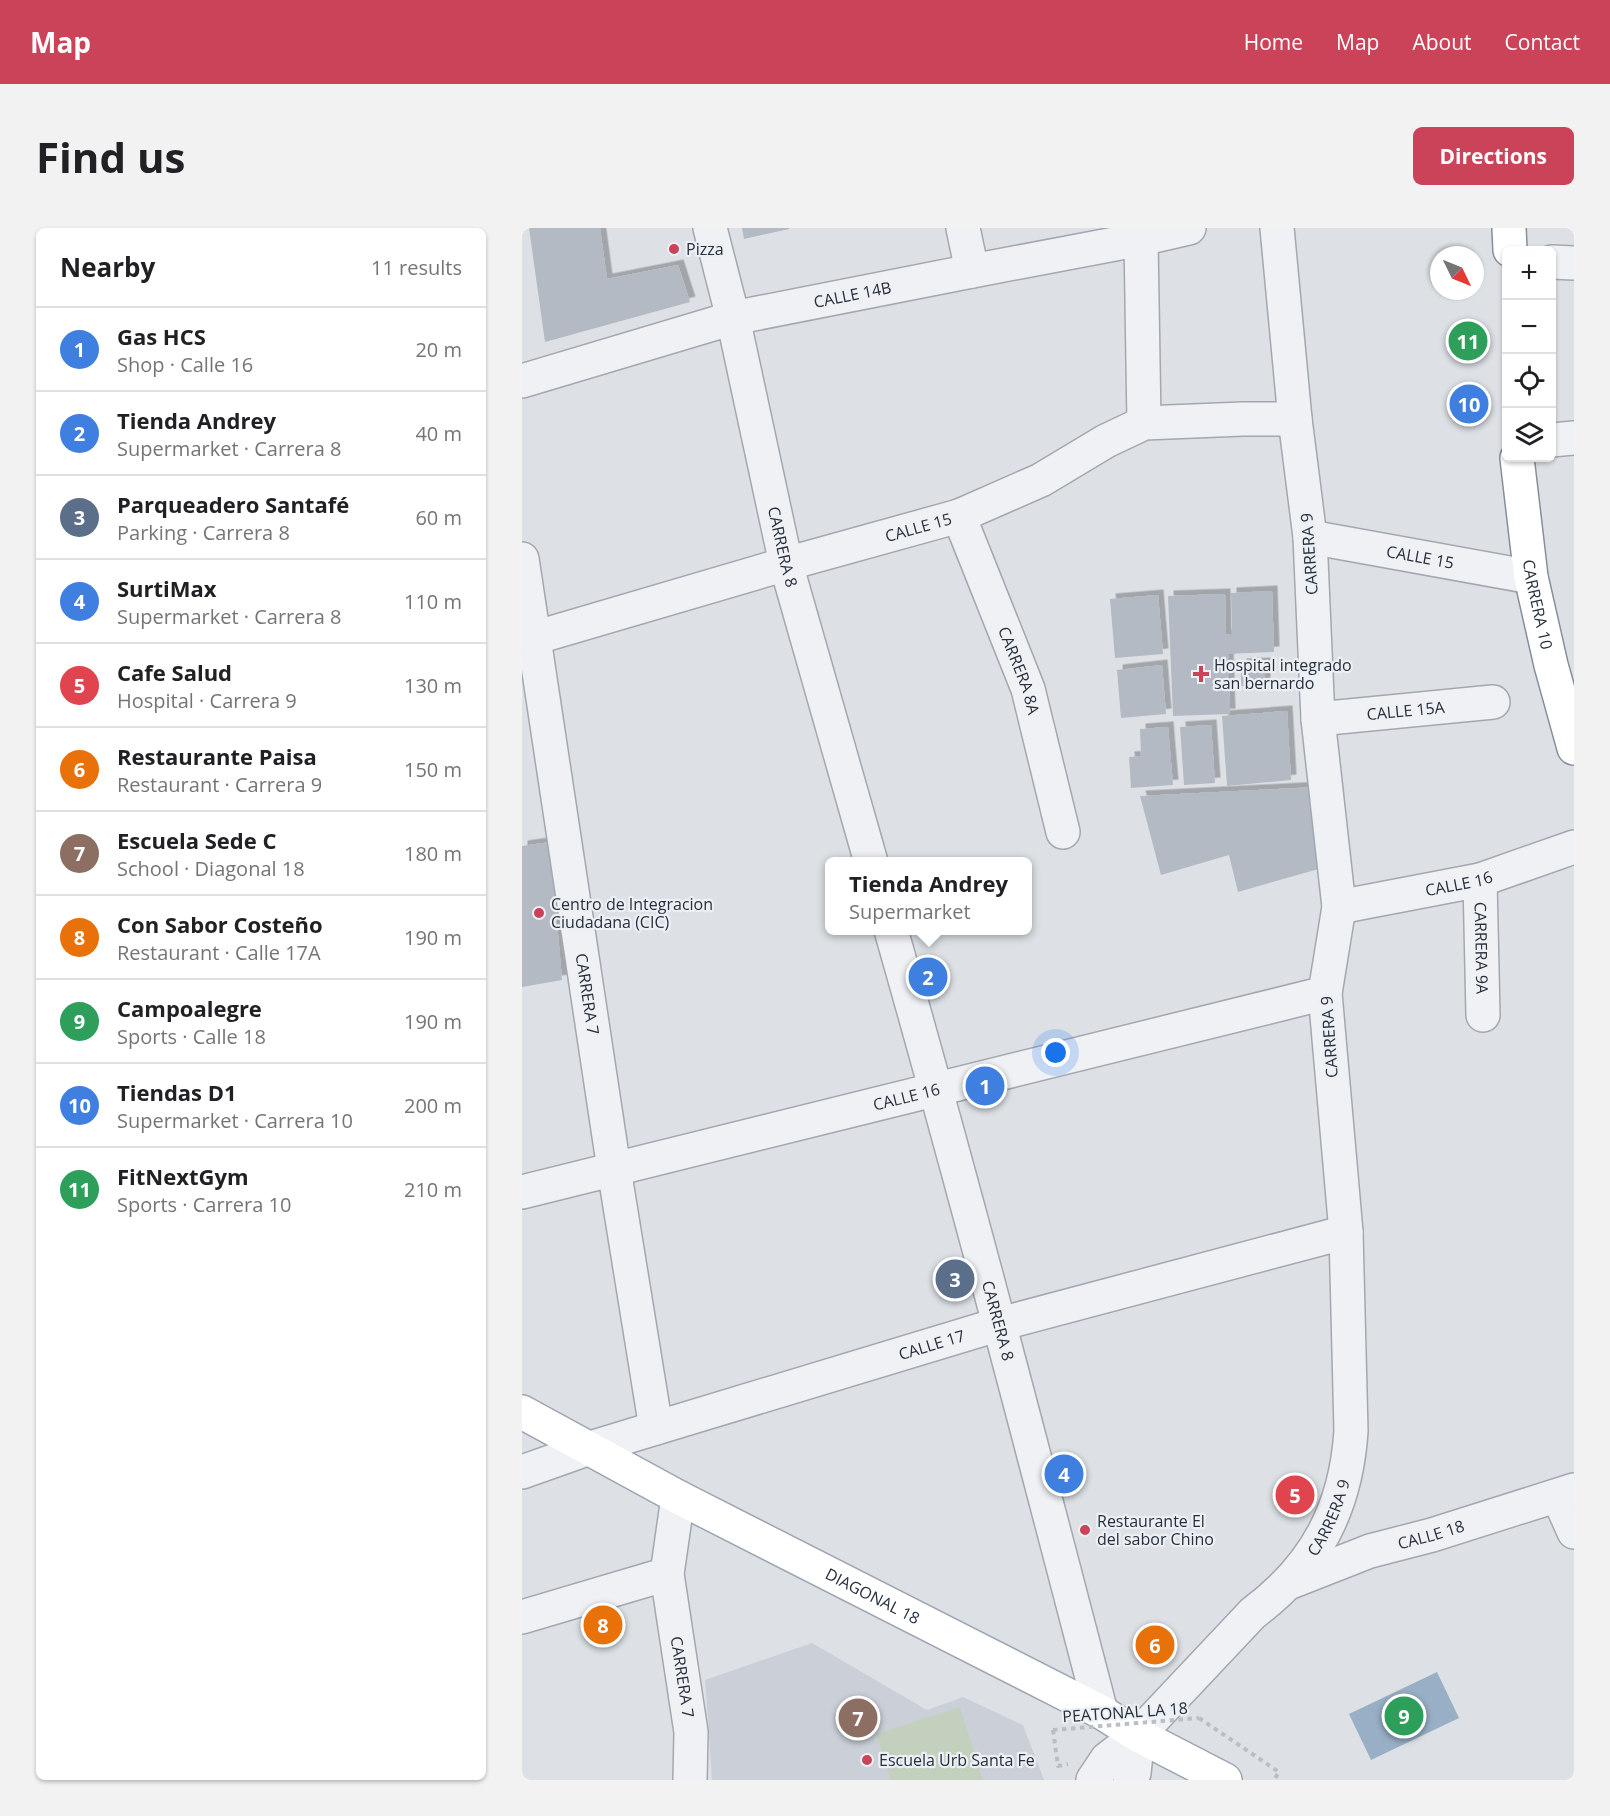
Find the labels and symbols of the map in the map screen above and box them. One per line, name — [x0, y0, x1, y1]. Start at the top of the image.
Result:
place label: Pizza — [686, 238, 724, 260]
marker: Pizza — [667, 242, 681, 256]
north arrow — [1430, 246, 1484, 300]
street label: CALLE 14B — [812, 276, 893, 313]
pin: 11 — [1448, 318, 1488, 364]
pin: 10 — [1450, 382, 1488, 426]
street label: CARRERA 8 — [763, 504, 803, 590]
street label: CALLE 15 — [883, 508, 954, 547]
street label: CARRERA 9 — [1295, 512, 1323, 596]
street label: CALLE 15 — [1385, 540, 1456, 574]
street label: CARRERA 10 — [1518, 558, 1558, 651]
street label: CARRERA 8A — [993, 623, 1045, 718]
place label: Hospital integrado san bernardo — [1214, 654, 1352, 694]
marker: Hospital integrado san bernardo — [1192, 665, 1210, 683]
street label: CALLE 15A — [1366, 696, 1447, 725]
street label: CALLE 16 — [1423, 865, 1496, 901]
place label: Centro de Integracion Ciudadana (CIC) — [551, 893, 713, 933]
street label: CARRERA 9A — [1469, 902, 1494, 995]
marker: Centro de Integracion Ciudadana (CIC) — [532, 906, 546, 920]
street label: CARRERA 7 — [571, 952, 605, 1036]
pin: 2 — [908, 954, 948, 999]
street label: CARRERA 9 — [1315, 995, 1343, 1079]
your location — [1041, 1038, 1070, 1067]
pin: 1 — [966, 1064, 1004, 1108]
street label: CALLE 16 — [871, 1078, 942, 1116]
pin: 3 — [936, 1256, 974, 1302]
street label: CARRERA 8 — [977, 1278, 1019, 1363]
street label: CALLE 17 — [896, 1324, 967, 1365]
pin: 4 — [1044, 1452, 1084, 1496]
pin: 5 — [1276, 1472, 1314, 1518]
street label: CARRERA 9 — [1302, 1477, 1355, 1560]
place label: Restaurante El del sabor Chino — [1097, 1510, 1214, 1550]
street label: CALLE 18 — [1395, 1514, 1467, 1554]
marker: Restaurante El del sabor Chino — [1078, 1523, 1092, 1537]
street label: DIAGONAL 18 — [822, 1563, 924, 1629]
pin: 8 — [584, 1602, 622, 1648]
pin: 6 — [1136, 1622, 1174, 1668]
street label: CARRERA 7 — [666, 1635, 700, 1719]
pin: 9 — [1384, 1694, 1424, 1738]
pin: 7 — [838, 1696, 878, 1740]
street label: PEATONAL LA 18 — [1062, 1697, 1188, 1727]
place label: Escuela Urb Santa Fe — [879, 1749, 1035, 1771]
marker: Escuela Urb Santa Fe — [860, 1753, 874, 1767]

